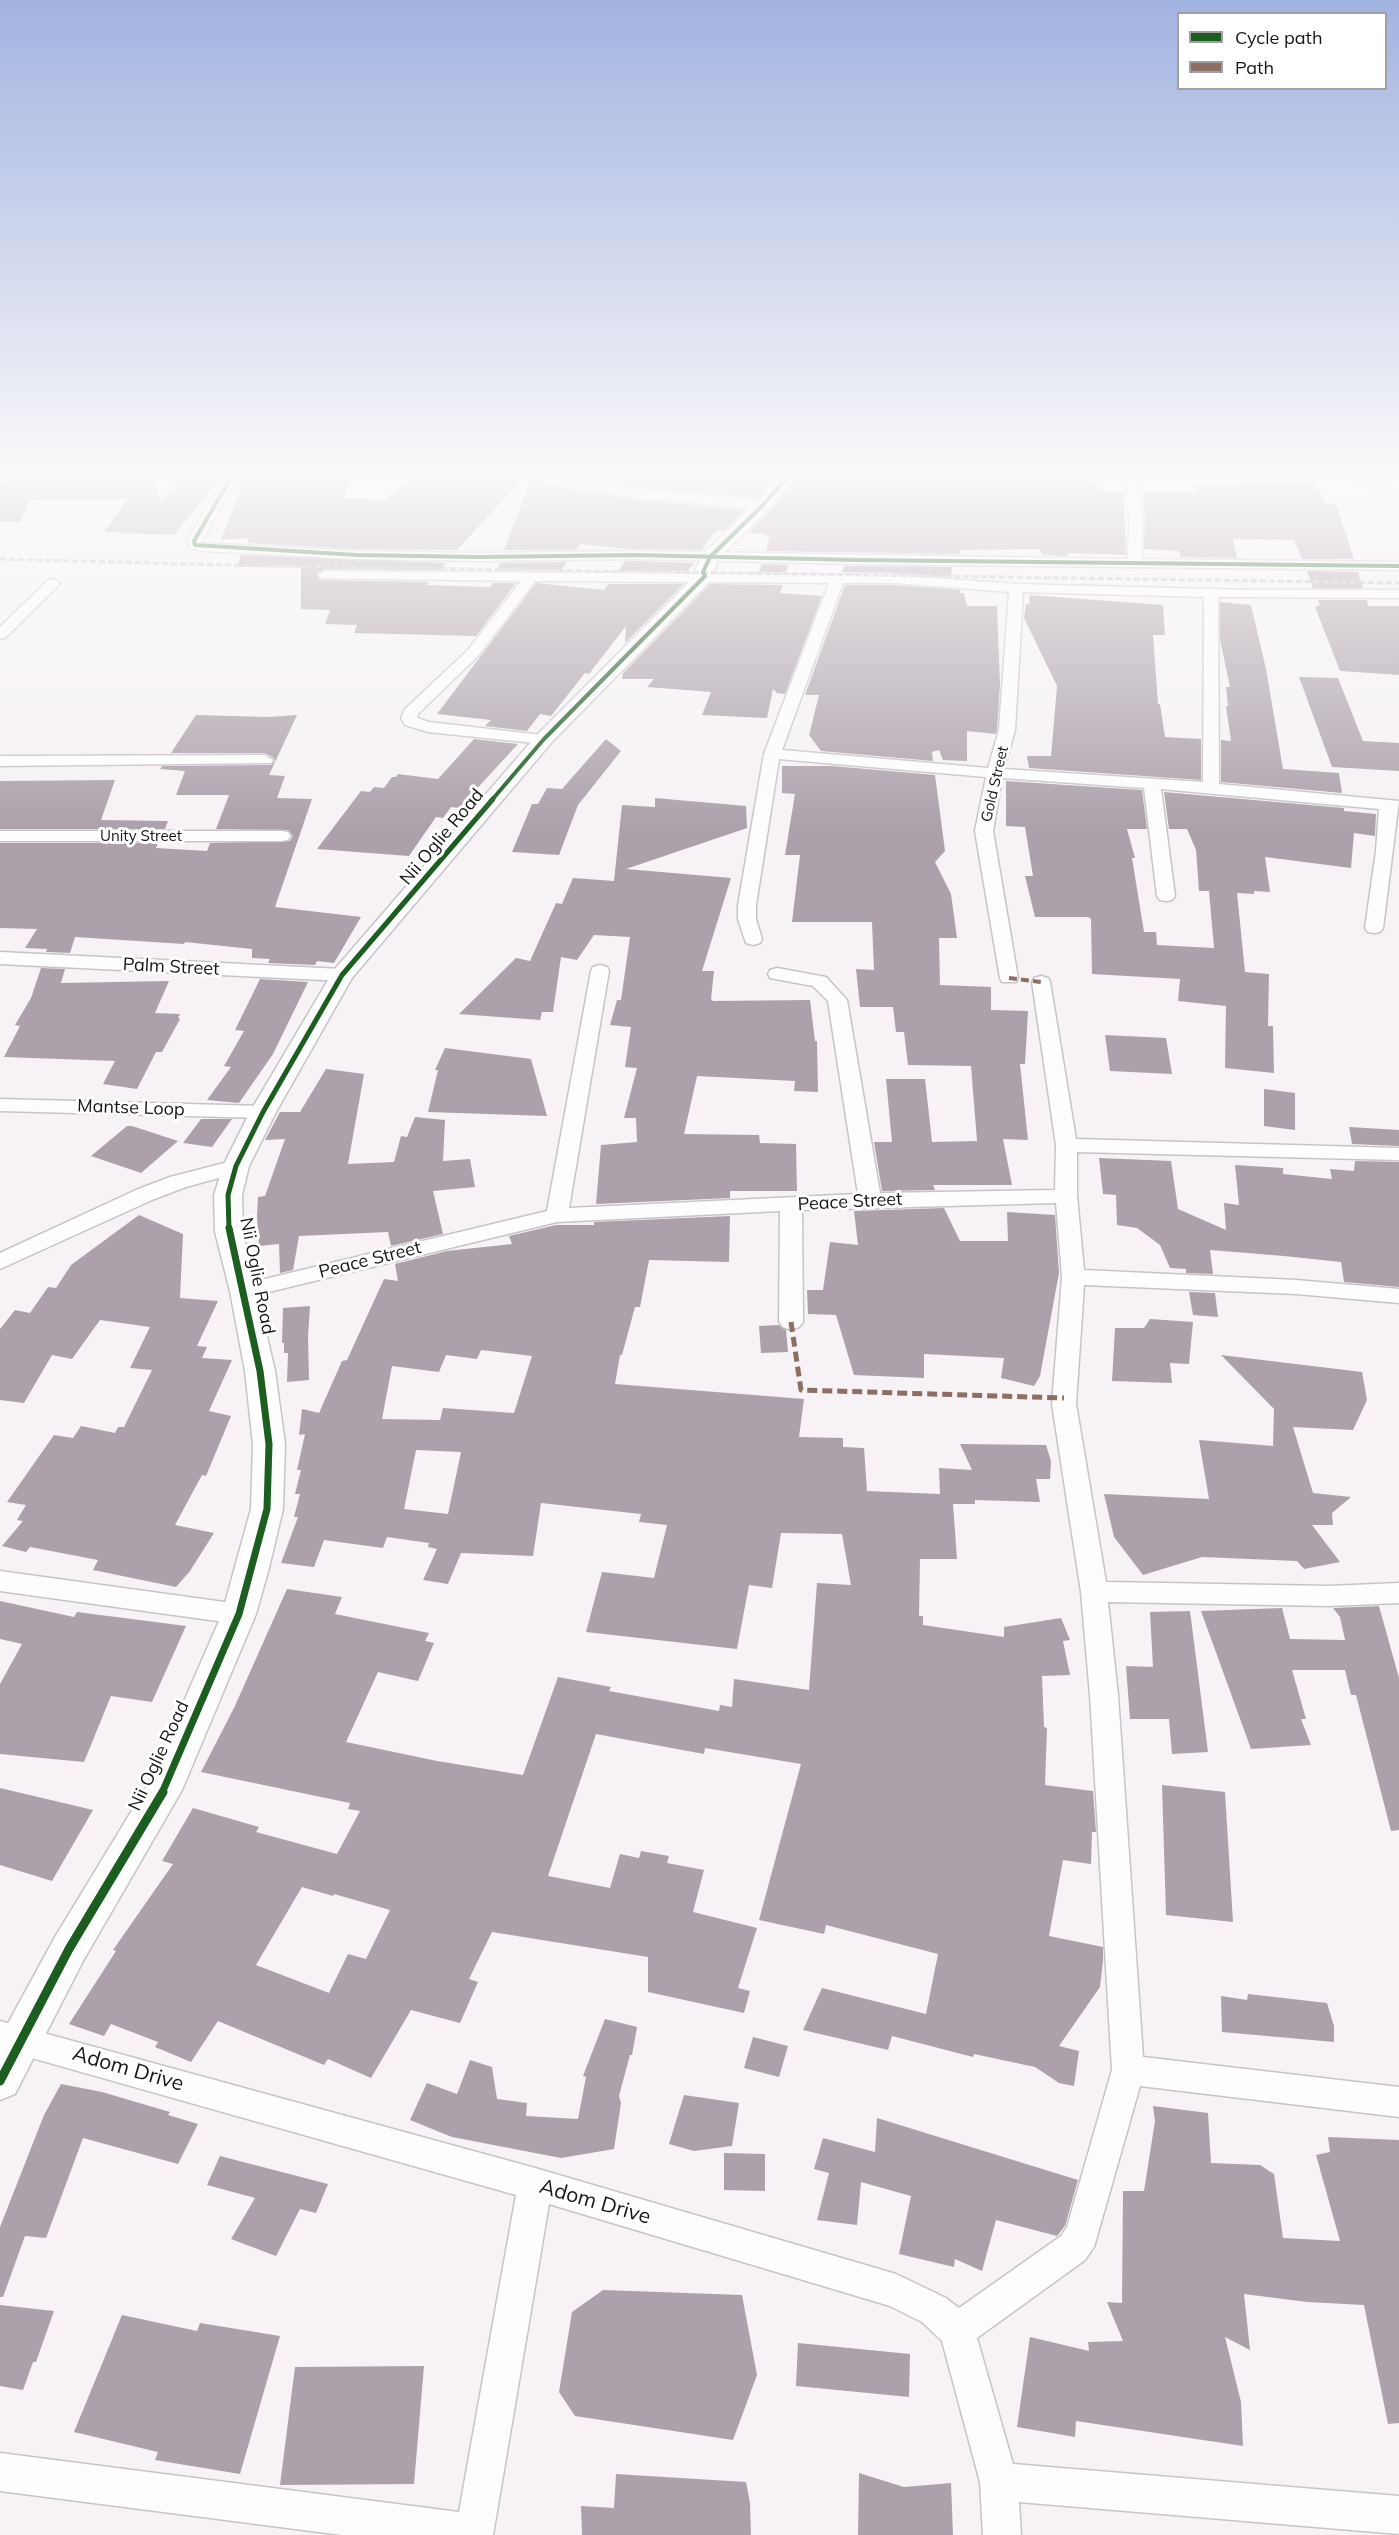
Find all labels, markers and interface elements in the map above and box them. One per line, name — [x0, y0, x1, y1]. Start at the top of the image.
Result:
legend — [1177, 12, 1387, 90]
text: Cycle path — [1235, 26, 1322, 49]
text: Path — [1235, 56, 1274, 79]
street label: Gold Street — [978, 744, 1012, 824]
street label: Nii Oglie Road — [396, 785, 488, 889]
street label: Unity Street — [100, 827, 182, 845]
street label: Palm Street — [122, 954, 220, 980]
street label: Mantse Loop — [77, 1095, 185, 1121]
street label: Peace Street — [797, 1188, 903, 1216]
street label: Nii Oglie Road — [235, 1216, 279, 1336]
street label: Peace Street — [316, 1237, 424, 1283]
street label: Nii Oglie Road — [124, 1698, 194, 1814]
street label: Adom Drive — [69, 2041, 187, 2097]
street label: Adom Drive — [536, 2174, 654, 2230]

